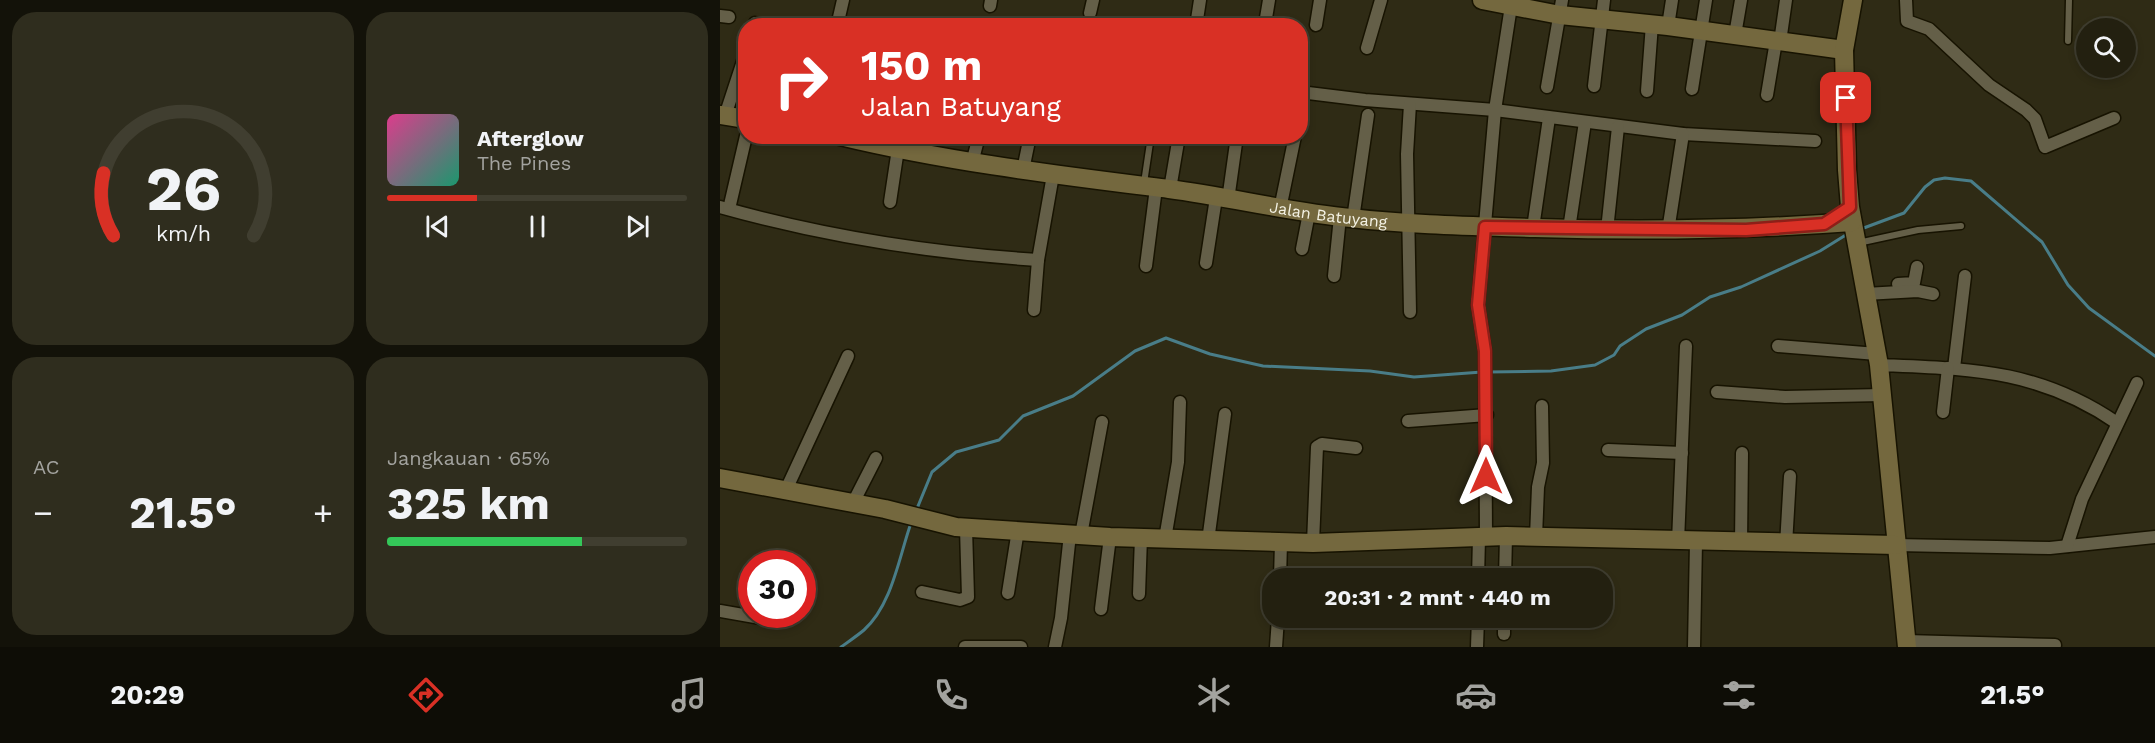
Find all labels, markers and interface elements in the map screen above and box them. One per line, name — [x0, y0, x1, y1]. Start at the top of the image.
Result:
map controls — [2076, 18, 2136, 78]
button: search — [2076, 18, 2136, 78]
text: 150 m — [861, 41, 982, 90]
icon: right — [762, 42, 840, 120]
pin — [1820, 72, 1871, 123]
icon: arrive — [1829, 81, 1862, 114]
text: Jalan Batuyang — [861, 91, 1061, 123]
text: Afterglow — [477, 126, 584, 151]
text: The Pines — [477, 151, 571, 175]
text: 26 — [145, 152, 221, 225]
street label: Jalan Batuyang — [1268, 197, 1389, 231]
icon: previous — [421, 210, 454, 243]
icon: pause — [521, 210, 554, 243]
icon: next — [621, 210, 654, 243]
text: km/h — [155, 221, 211, 246]
position arrow — [1454, 444, 1518, 508]
text: Jangkauan · 65% — [387, 446, 550, 470]
text: AC — [33, 455, 59, 479]
text: 325 km — [387, 477, 550, 530]
text: 21.5° — [129, 486, 237, 539]
text: − — [33, 493, 53, 532]
text: + — [313, 493, 333, 532]
speed limit sign: 30 — [738, 550, 816, 628]
text: 20:31 · 2 mnt · 440 m — [1324, 585, 1551, 610]
icon: directions — [405, 674, 447, 716]
icon: music — [668, 674, 710, 716]
icon: phone — [930, 674, 972, 716]
icon: climate — [1193, 674, 1235, 716]
icon: car — [1455, 674, 1497, 716]
icon: filters — [1718, 674, 1760, 716]
text: 20:29 — [110, 679, 185, 711]
text: 21.5° — [1980, 679, 2045, 711]

